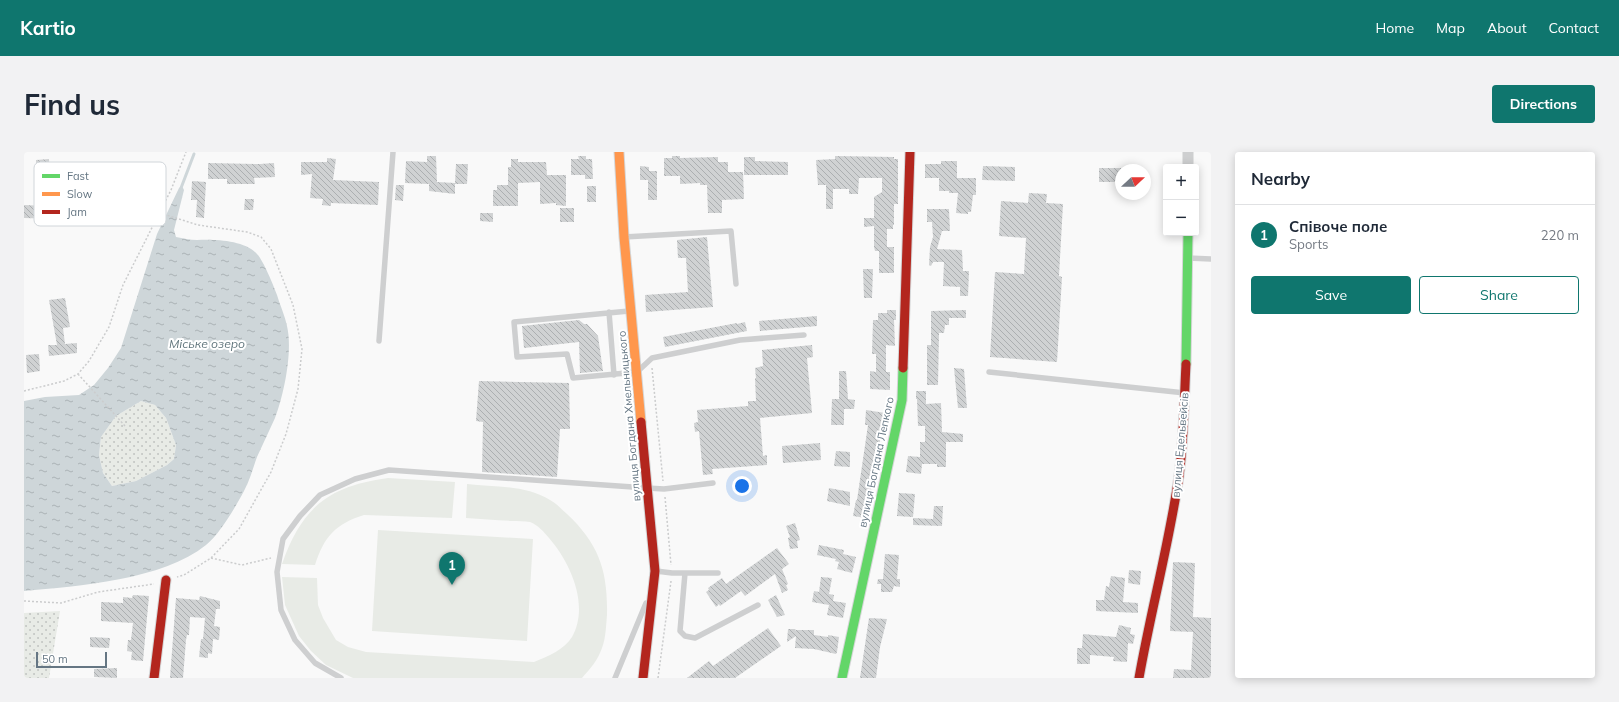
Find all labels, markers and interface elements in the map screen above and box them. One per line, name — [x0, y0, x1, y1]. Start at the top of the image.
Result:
text: Kartio — [20, 16, 76, 40]
text: Home — [1375, 19, 1414, 37]
text: Map — [1436, 19, 1465, 37]
text: About — [1487, 19, 1527, 37]
text: Contact — [1549, 19, 1599, 37]
button: Directions — [1492, 85, 1595, 123]
text: Find us — [24, 87, 120, 122]
legend — [34, 162, 166, 226]
north arrow — [1115, 164, 1151, 200]
map controls — [1163, 164, 1199, 236]
button: + — [1163, 164, 1199, 200]
text: Nearby — [1251, 168, 1310, 189]
text: Fast — [67, 169, 89, 183]
text: Slow — [67, 187, 93, 201]
button: − — [1163, 200, 1199, 236]
text: Jam — [67, 205, 87, 219]
text: Співоче поле — [1289, 217, 1387, 236]
text: 1 — [1260, 227, 1268, 243]
text: 220 m — [1541, 227, 1579, 243]
text: Sports — [1289, 236, 1328, 252]
button: Save — [1251, 276, 1411, 314]
button: Share — [1419, 276, 1579, 314]
street label: вулиця Богдана Хмельницького — [615, 330, 643, 502]
water label: Міське озеро — [169, 336, 245, 351]
street label: вулиця Едельвейсів — [1168, 392, 1192, 498]
street label: вулиця Богдана Лепкого — [855, 395, 897, 529]
your location — [732, 476, 752, 496]
pin: 1 — [439, 552, 465, 585]
scale bar — [36, 650, 107, 669]
text: 50 m — [42, 652, 68, 666]

